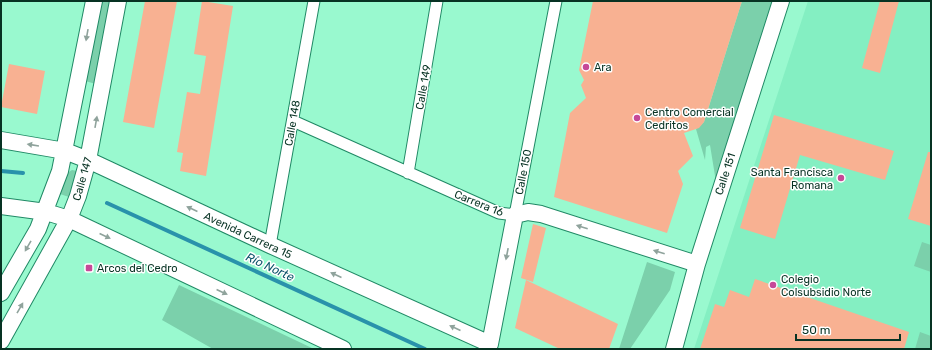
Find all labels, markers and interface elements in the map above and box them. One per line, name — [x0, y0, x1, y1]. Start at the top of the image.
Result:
one-way arrow — [84, 28, 90, 41]
place label: Ara — [594, 61, 612, 74]
marker: Ara — [581, 62, 591, 72]
street label: Calle 149 — [413, 64, 434, 111]
street label: Calle 148 — [282, 99, 303, 147]
place label: Centro Comercial Cedritos — [645, 106, 734, 132]
marker: Centro Comercial Cedritos — [632, 113, 642, 123]
one-way arrow — [93, 116, 99, 128]
one-way arrow — [27, 142, 39, 148]
street label: Calle 150 — [513, 148, 534, 196]
street label: Calle 151 — [713, 152, 738, 197]
street label: Calle 147 — [70, 156, 95, 202]
place label: Santa Francisca Romana — [751, 166, 833, 192]
marker: Santa Francisca Romana — [836, 173, 846, 183]
street label: Carrera 16 — [452, 188, 506, 219]
one-way arrow — [187, 206, 198, 212]
street label: Avenida Carrera 15 — [202, 209, 294, 262]
one-way arrow — [575, 223, 587, 229]
one-way arrow — [99, 233, 110, 239]
one-way arrow — [24, 240, 31, 252]
one-way arrow — [504, 247, 510, 260]
one-way arrow — [653, 248, 665, 254]
water label: Río Norte — [244, 250, 297, 284]
place label: Arcos del Cedro — [97, 262, 178, 275]
marker: Arcos del Cedro — [84, 263, 94, 273]
one-way arrow — [330, 272, 341, 278]
place label: Colegio Colsubsidio Norte — [781, 273, 871, 299]
marker: Colegio Colsubsidio Norte — [768, 280, 778, 290]
one-way arrow — [216, 289, 228, 295]
one-way arrow — [16, 302, 23, 313]
scale bar — [796, 316, 900, 342]
text: 50 m — [802, 323, 830, 337]
one-way arrow — [449, 325, 460, 331]

